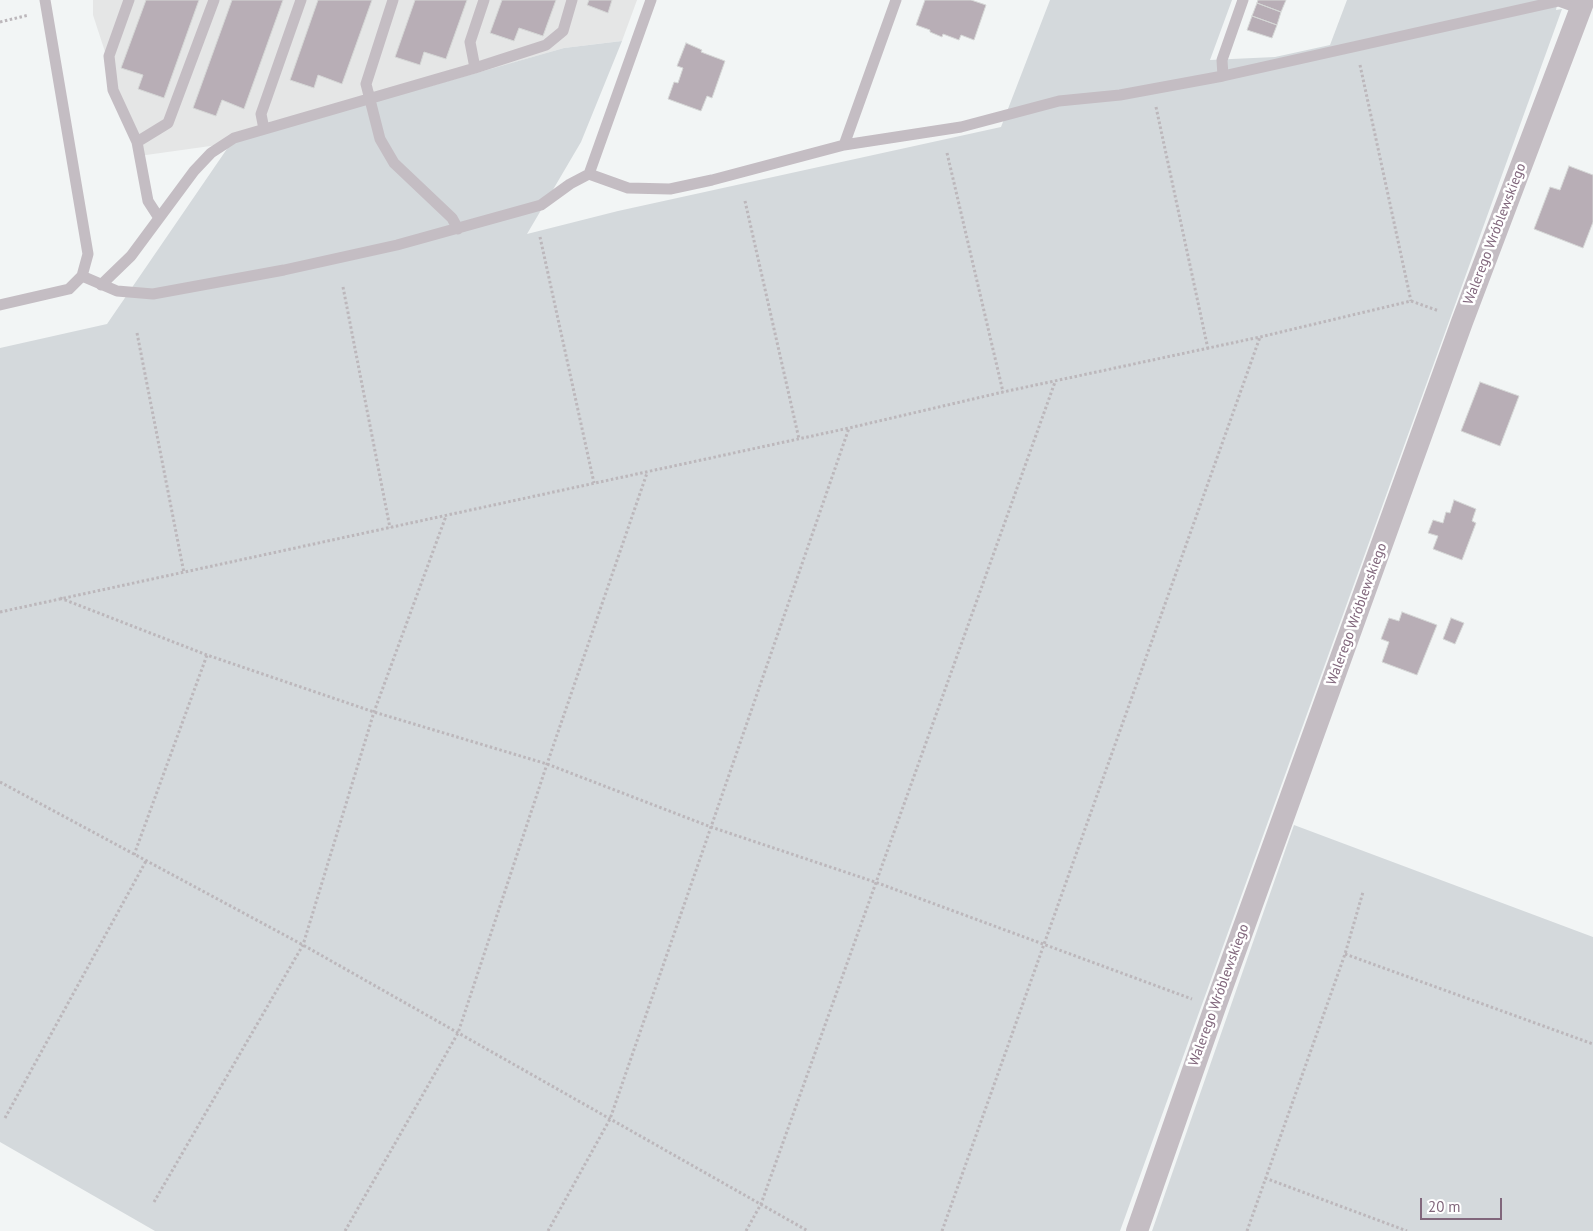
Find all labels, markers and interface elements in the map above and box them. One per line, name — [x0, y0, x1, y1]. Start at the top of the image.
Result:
street label: Walerego Wróblewskiego — [1460, 161, 1530, 307]
street label: Walerego Wróblewskiego — [1323, 541, 1391, 687]
street label: Walerego Wróblewskiego — [1185, 922, 1253, 1068]
scale bar — [1423, 1188, 1506, 1220]
text: 20 m — [1428, 1197, 1461, 1216]

